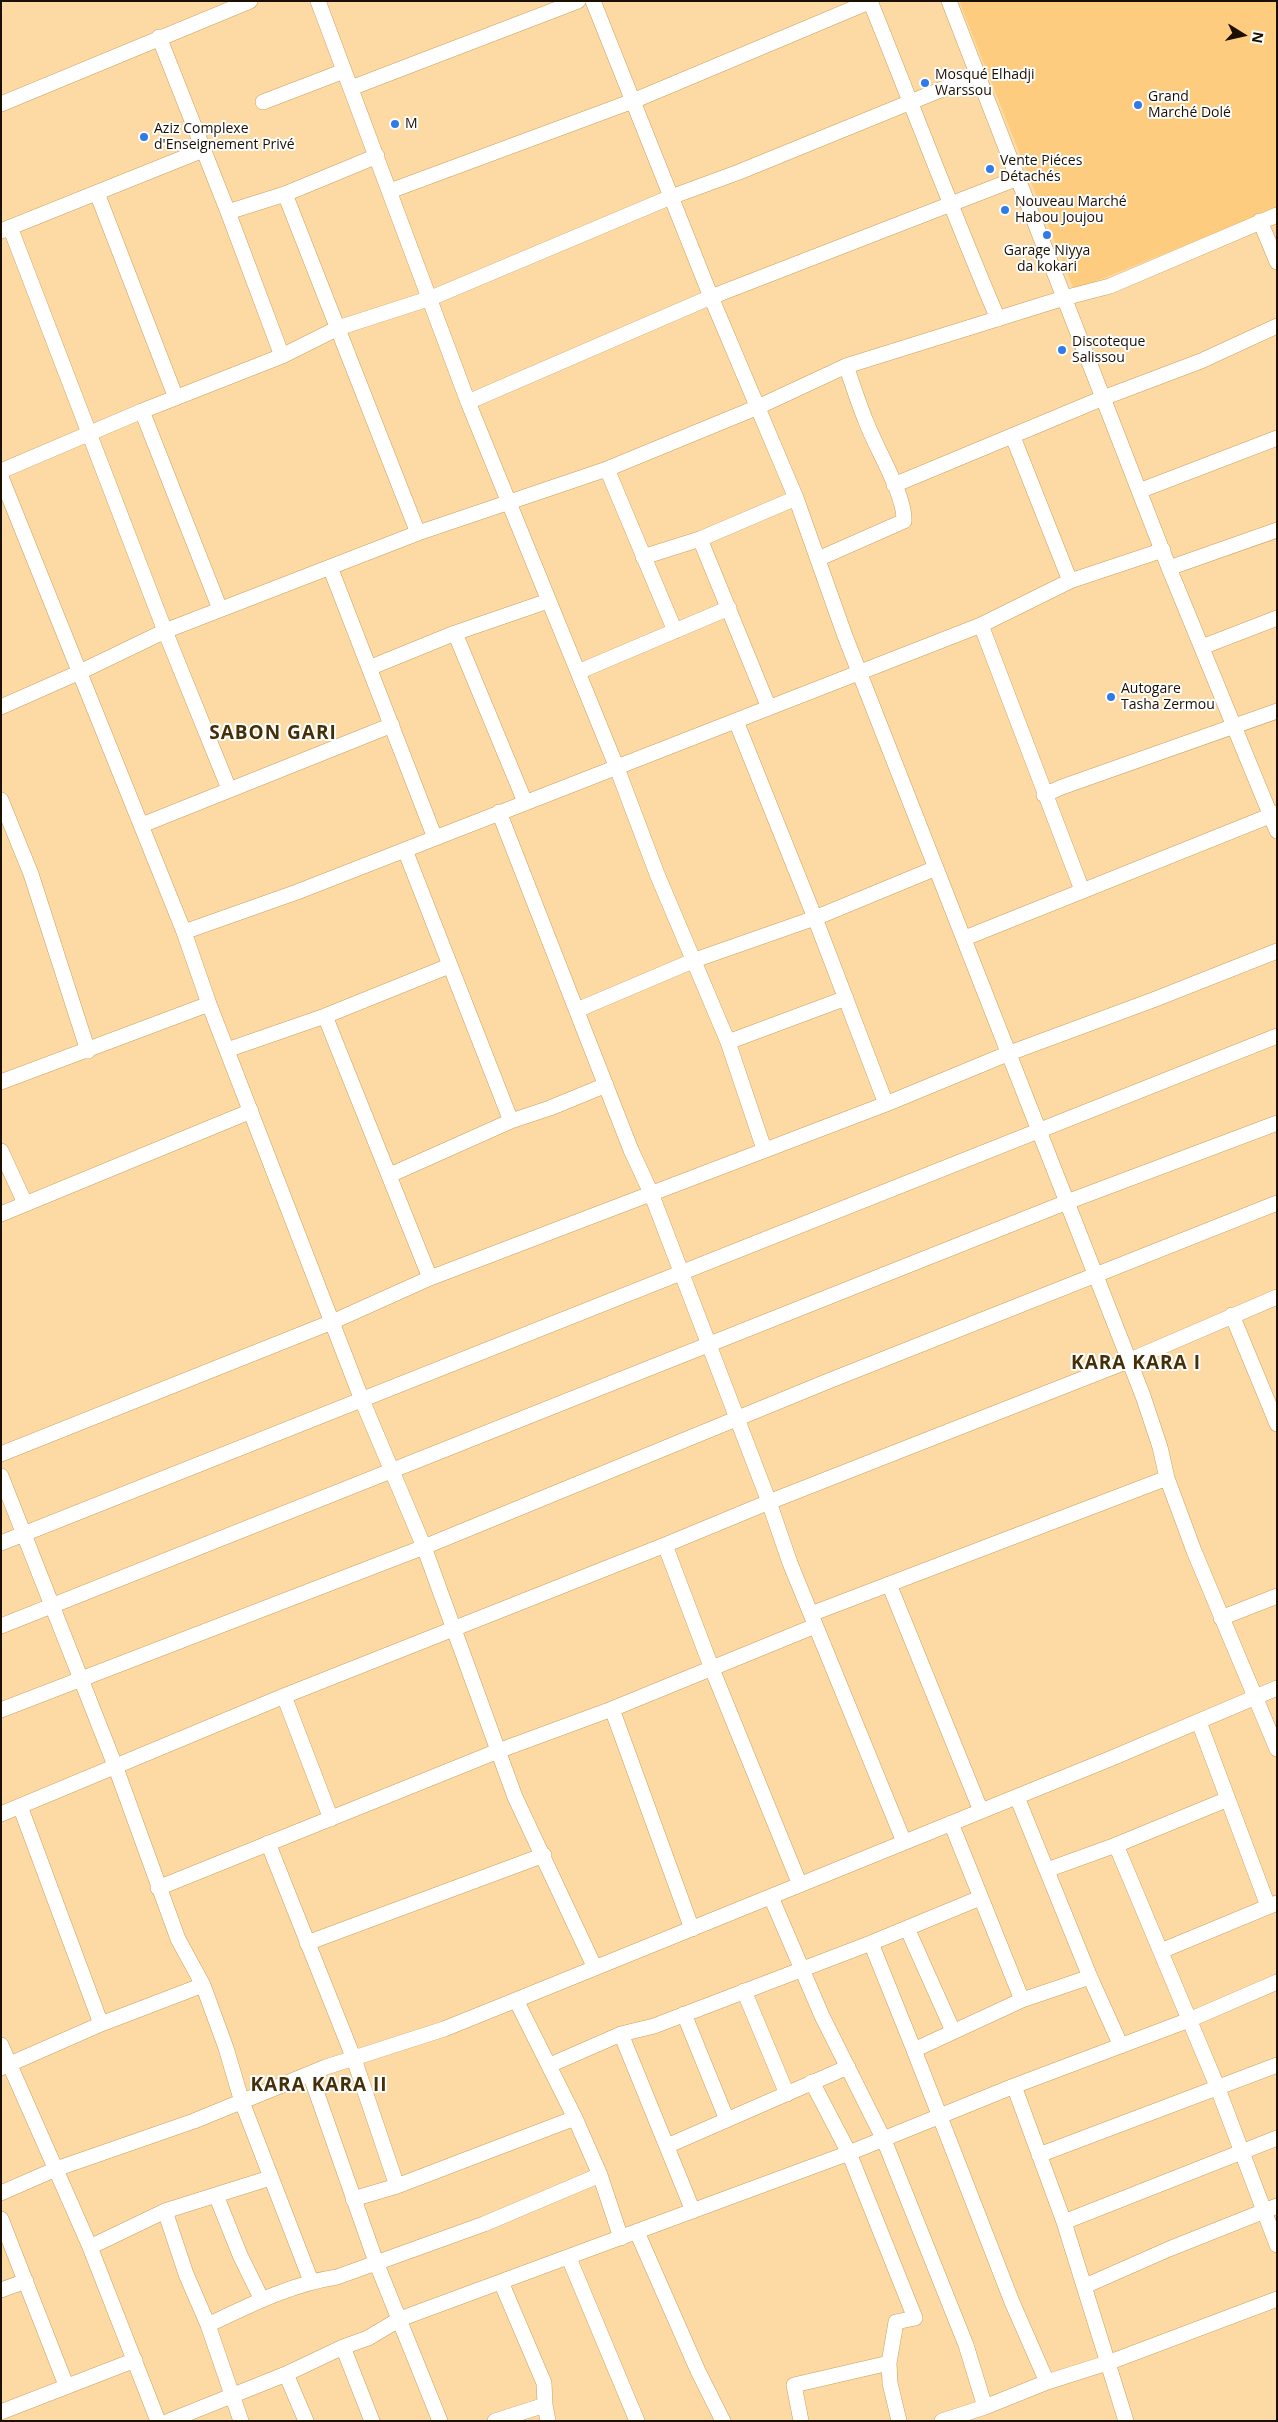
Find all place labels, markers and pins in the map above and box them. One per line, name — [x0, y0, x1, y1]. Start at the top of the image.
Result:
place label: Mosqué Elhadji Warssou — [935, 67, 1035, 100]
marker: Mosqué Elhadji Warssou — [919, 77, 931, 89]
place label: Grand Marché Dolé — [1148, 89, 1231, 121]
marker: Grand Marché Dolé — [1132, 99, 1144, 111]
place label: M — [405, 116, 418, 132]
marker: M — [389, 118, 401, 130]
place label: Aziz Complexe d'Enseignement Privé — [154, 121, 295, 154]
marker: Aziz Complexe d'Enseignement Privé — [138, 131, 150, 143]
place label: Vente Piéces Détachés — [1000, 153, 1082, 186]
marker: Vente Piéces Détachés — [984, 163, 996, 175]
place label: Nouveau Marché Habou Joujou — [1015, 194, 1127, 226]
marker: Nouveau Marché Habou Joujou — [999, 204, 1011, 216]
marker: Garage Niyya da kokari — [1041, 229, 1053, 241]
place label: Garage Niyya da kokari — [1004, 243, 1090, 276]
place label: Discoteque Salissou — [1072, 334, 1145, 367]
marker: Discoteque Salissou — [1056, 344, 1068, 356]
place label: Autogare Tasha Zermou — [1121, 681, 1215, 714]
marker: Autogare Tasha Zermou — [1105, 691, 1117, 703]

